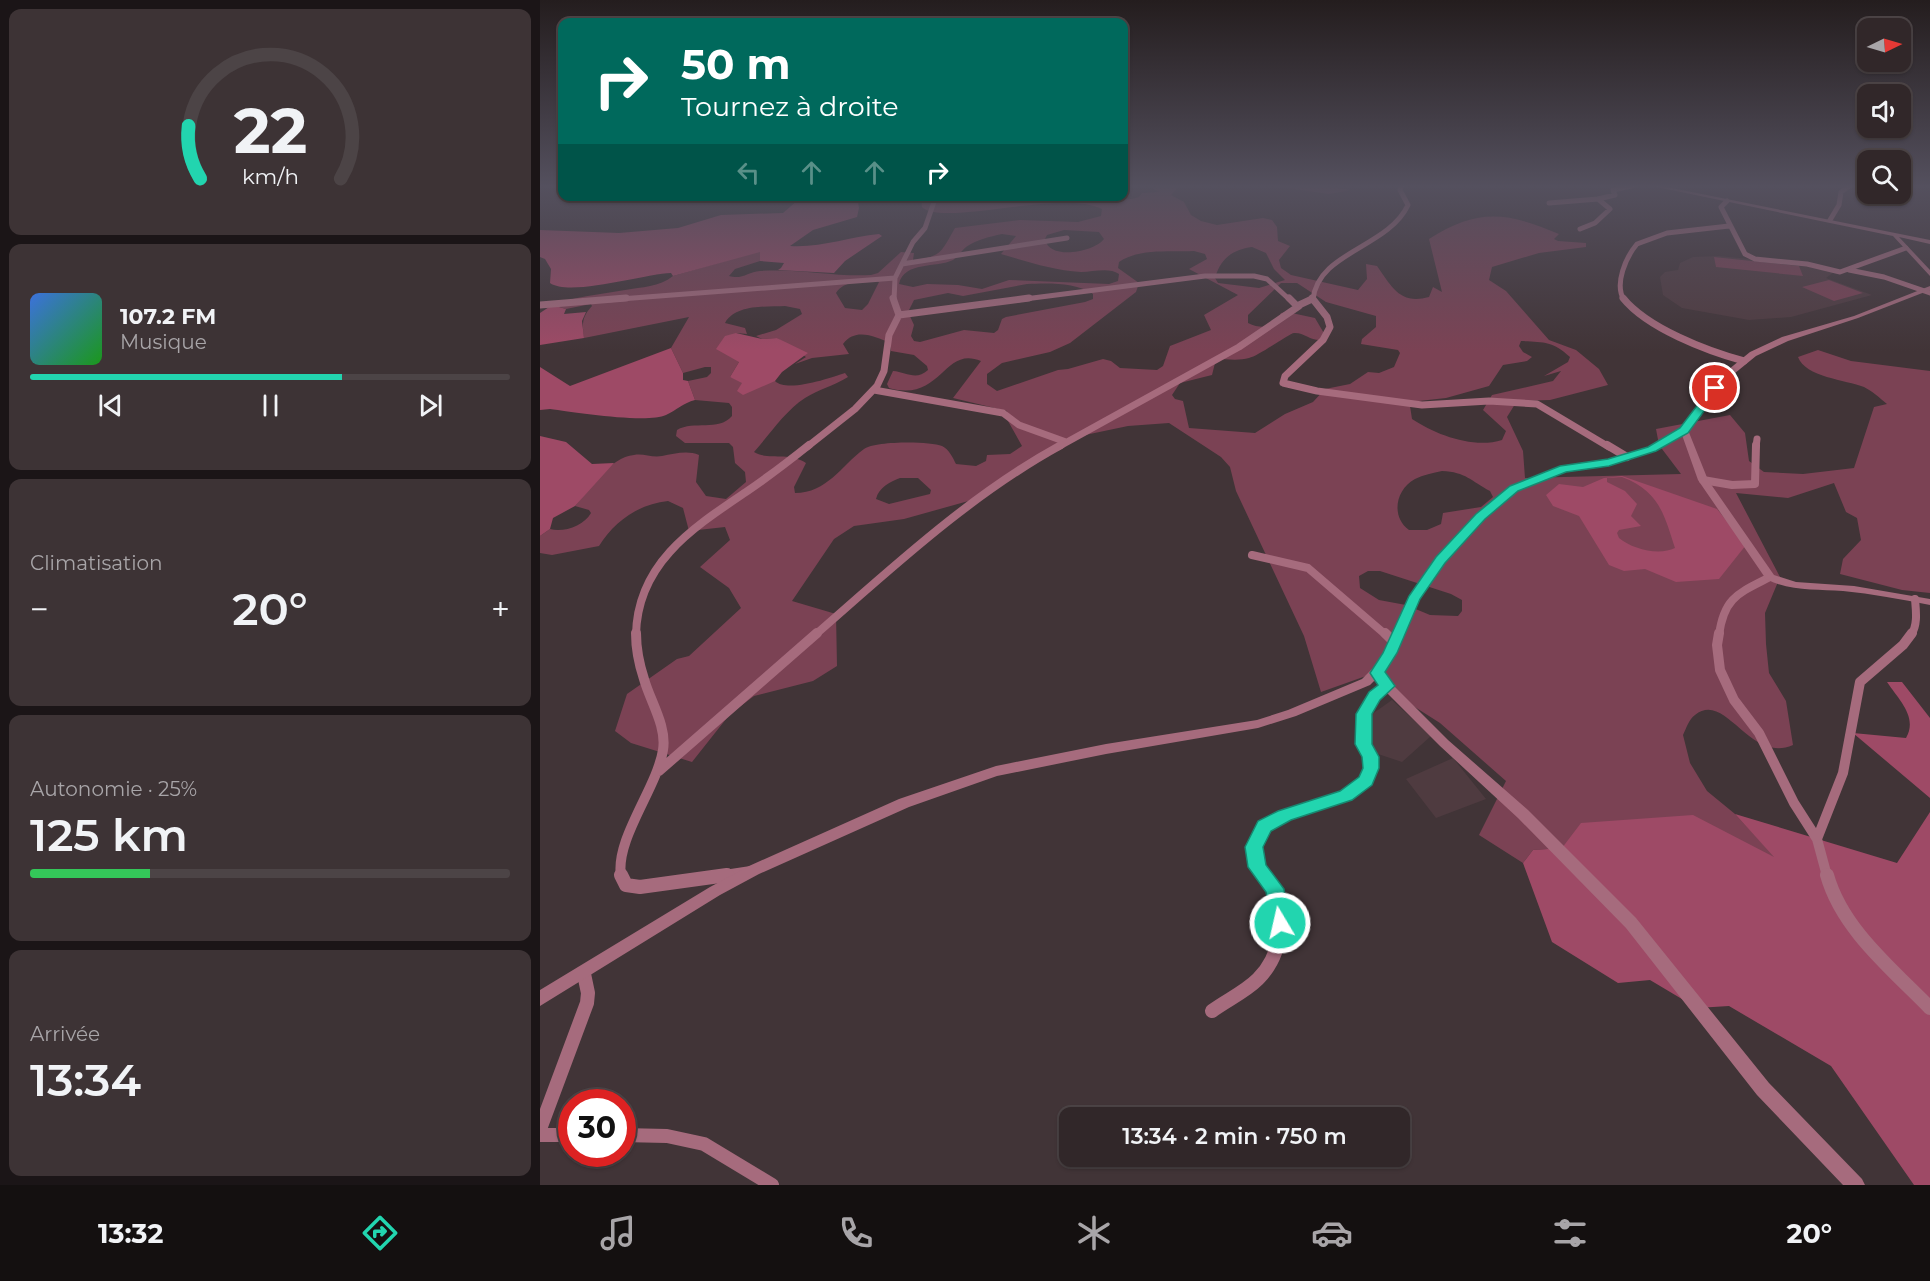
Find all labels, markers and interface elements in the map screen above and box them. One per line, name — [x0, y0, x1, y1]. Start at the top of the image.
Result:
north arrow — [1857, 18, 1911, 72]
map controls — [1857, 18, 1911, 204]
text: 50 m — [681, 38, 790, 90]
icon: right — [582, 42, 660, 120]
button: sound — [1857, 84, 1911, 138]
text: Tournez à droite — [681, 90, 899, 123]
text: 22 — [233, 93, 307, 169]
button: search — [1857, 150, 1911, 204]
icon: left — [732, 156, 765, 189]
icon: ahead — [795, 156, 828, 189]
icon: ahead — [858, 156, 891, 189]
icon: right — [921, 156, 954, 189]
text: km/h — [241, 163, 299, 189]
text: 107.2 FM — [120, 303, 216, 330]
text: Musique — [120, 330, 207, 354]
pin — [1689, 362, 1740, 413]
icon: arrive — [1698, 371, 1731, 404]
icon: previous — [94, 389, 127, 422]
icon: pause — [254, 389, 287, 422]
icon: next — [414, 389, 447, 422]
text: Climatisation — [30, 551, 163, 575]
text: 20° — [232, 581, 308, 636]
text: − — [30, 589, 49, 629]
text: + — [491, 589, 510, 629]
text: Autonomie · 25% — [30, 777, 197, 801]
text: 125 km — [30, 807, 188, 862]
position arrow — [1248, 891, 1312, 955]
text: Arrivée — [30, 1022, 100, 1046]
text: 13:34 — [30, 1052, 141, 1107]
speed limit sign: 30 — [558, 1089, 636, 1167]
text: 13:34 · 2 min · 750 m — [1122, 1123, 1347, 1150]
icon: directions — [359, 1212, 401, 1254]
icon: music — [597, 1212, 639, 1254]
icon: phone — [835, 1212, 877, 1254]
icon: climate — [1073, 1212, 1115, 1254]
icon: car — [1311, 1212, 1353, 1254]
icon: filters — [1549, 1212, 1591, 1254]
text: 13:32 — [98, 1217, 163, 1250]
text: 20° — [1786, 1217, 1832, 1250]

